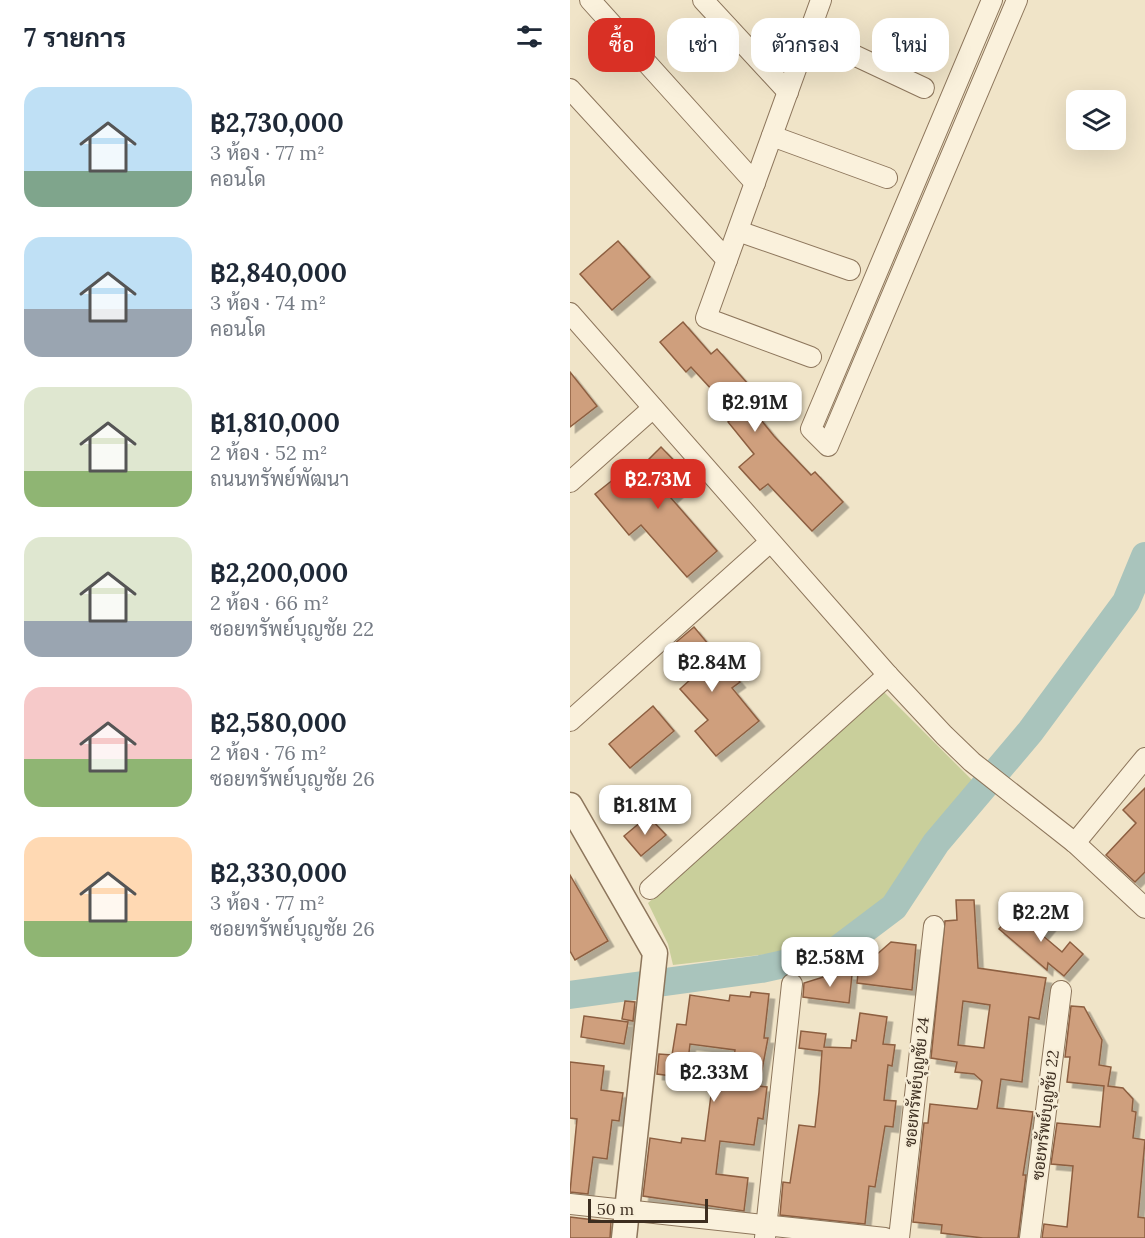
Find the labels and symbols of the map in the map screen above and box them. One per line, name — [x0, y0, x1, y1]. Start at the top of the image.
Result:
pin: ฿2.91M — [706, 382, 804, 433]
pin: ฿2.73M — [609, 459, 707, 510]
pin: ฿2.84M — [663, 642, 761, 693]
pin: ฿1.81M — [596, 785, 694, 836]
pin: ฿2.2M — [999, 892, 1083, 943]
pin: ฿2.58M — [781, 937, 879, 988]
street label: ซอยทรัพย์บุญชัย 24 — [897, 1015, 935, 1148]
street label: ซอยทรัพย์บุญชัย 22 — [1025, 1048, 1065, 1182]
pin: ฿2.33M — [665, 1052, 763, 1103]
scale bar — [588, 1196, 708, 1224]

